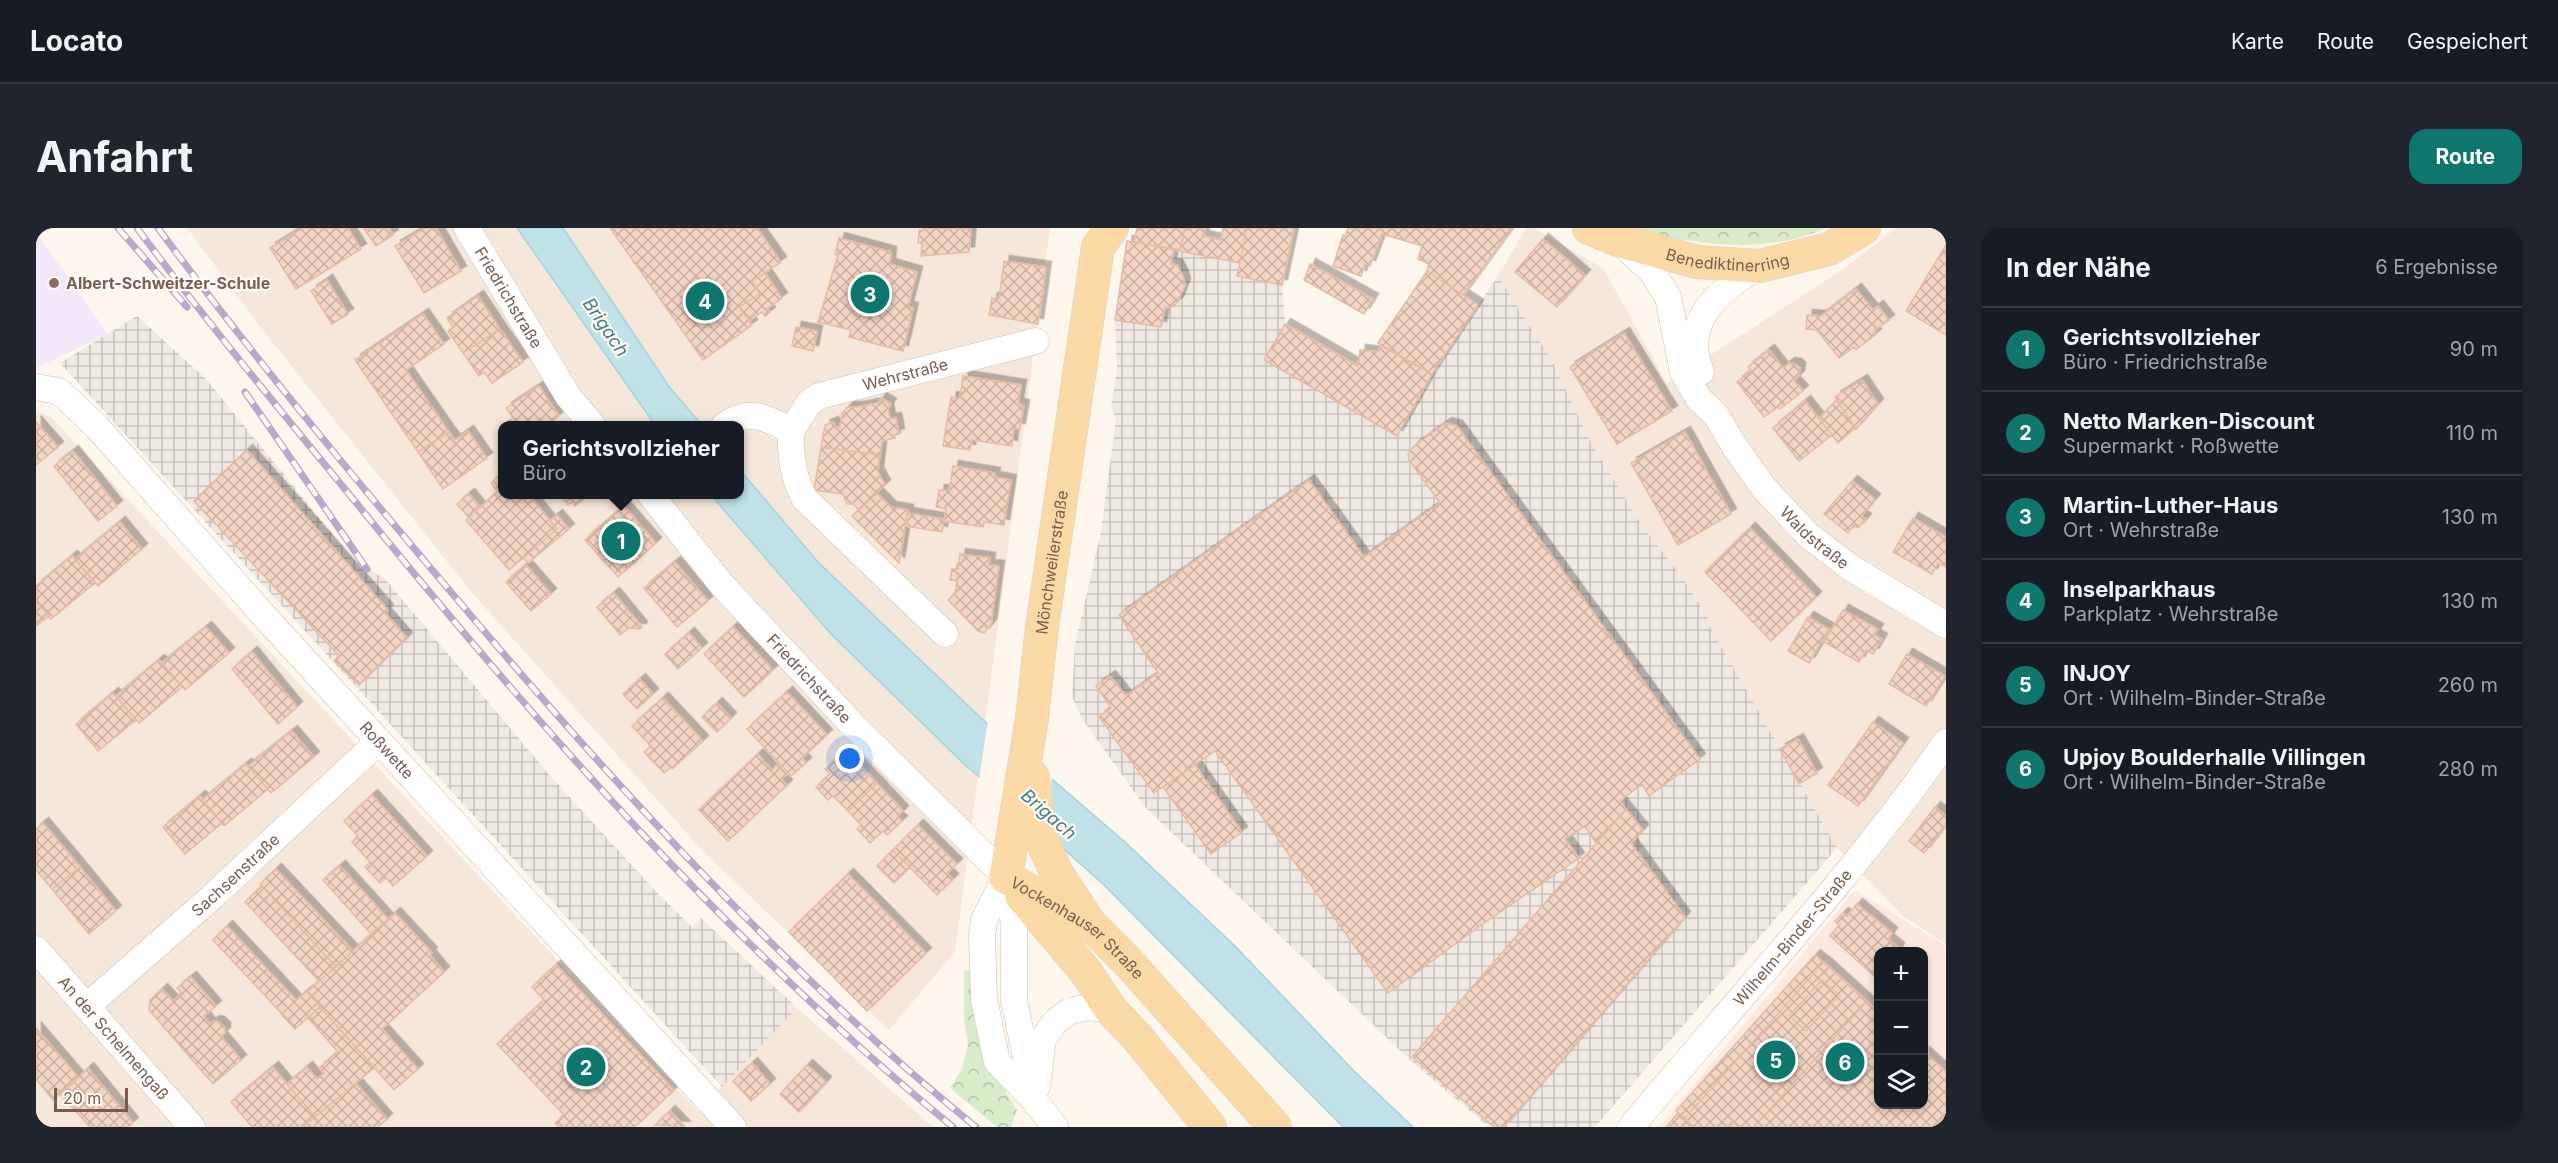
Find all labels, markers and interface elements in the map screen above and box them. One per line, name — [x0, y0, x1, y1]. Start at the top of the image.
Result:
text: Locato — [30, 24, 123, 58]
text: Karte — [2231, 29, 2284, 54]
text: Route — [2317, 29, 2374, 54]
text: Gespeichert — [2407, 29, 2528, 54]
button: Route — [2409, 129, 2522, 184]
text: Anfahrt — [36, 131, 193, 182]
street label: Friedrichstraße — [471, 243, 547, 352]
street label: Benediktinerring — [1664, 244, 1791, 276]
text: In der Nähe — [2006, 252, 2151, 283]
text: 6 Ergebnisse — [2375, 255, 2498, 279]
pin: 3 — [850, 272, 890, 316]
place label: Albert-Schweitzer-Schule — [66, 273, 270, 293]
marker: Albert-Schweitzer-Schule — [47, 276, 61, 290]
pin: 4 — [686, 278, 724, 324]
water label: Brigach — [579, 294, 633, 360]
text: Gerichtsvollzieher — [2063, 324, 2260, 350]
text: 1 — [2021, 337, 2030, 361]
text: 90 m — [2450, 337, 2498, 361]
text: Büro · Friedrichstraße — [2063, 350, 2268, 374]
street label: Wehrstraße — [860, 354, 950, 395]
text: Netto Marken-Discount — [2063, 408, 2315, 434]
popup — [498, 421, 744, 499]
text: 2 — [2019, 421, 2032, 445]
text: 110 m — [2446, 421, 2498, 445]
text: Supermarkt · Roßwette — [2063, 434, 2279, 458]
text: Gerichtsvollzieher — [522, 435, 720, 461]
text: Büro — [522, 461, 567, 485]
street label: Mönchweilerstraße — [1031, 489, 1072, 635]
text: Martin-Luther-Haus — [2063, 492, 2278, 518]
street label: Waldstraße — [1776, 502, 1853, 573]
text: 3 — [2019, 505, 2032, 529]
text: 130 m — [2442, 505, 2498, 529]
pin: 1 — [602, 518, 640, 564]
text: Ort · Wehrstraße — [2063, 518, 2219, 542]
text: Inselparkhaus — [2063, 576, 2216, 602]
text: 4 — [2019, 589, 2032, 613]
text: 130 m — [2442, 589, 2498, 613]
text: Parkplatz · Wehrstraße — [2063, 602, 2278, 626]
street label: Friedrichstraße — [763, 630, 856, 727]
text: INJOY — [2063, 660, 2131, 686]
text: 5 — [2019, 673, 2032, 697]
text: 260 m — [2438, 673, 2498, 697]
text: Ort · Wilhelm-Binder-Straße — [2063, 686, 2326, 710]
street label: Roßwette — [356, 717, 418, 783]
your location — [835, 744, 864, 773]
text: Upjoy Boulderhalle Villingen — [2063, 744, 2366, 770]
text: 6 — [2019, 757, 2032, 781]
text: 280 m — [2438, 757, 2498, 781]
text: Ort · Wilhelm-Binder-Straße — [2063, 770, 2326, 794]
water label: Brigach — [1017, 784, 1081, 844]
street label: Sachsenstraße — [187, 829, 284, 921]
street label: Wilhelm-Binder-Straße — [1729, 865, 1856, 1010]
street label: Vockenhauser Straße — [1007, 872, 1148, 983]
map controls — [1874, 947, 1928, 1109]
button: + — [1874, 947, 1928, 1001]
street label: An der Schelmengaß — [54, 972, 173, 1104]
button: − — [1874, 1001, 1928, 1055]
pin: 5 — [1756, 1038, 1796, 1082]
pin: 6 — [1826, 1040, 1864, 1084]
pin: 2 — [566, 1044, 606, 1090]
button: layers — [1874, 1055, 1928, 1109]
scale bar — [54, 1085, 128, 1112]
text: 20 m — [63, 1088, 101, 1108]

